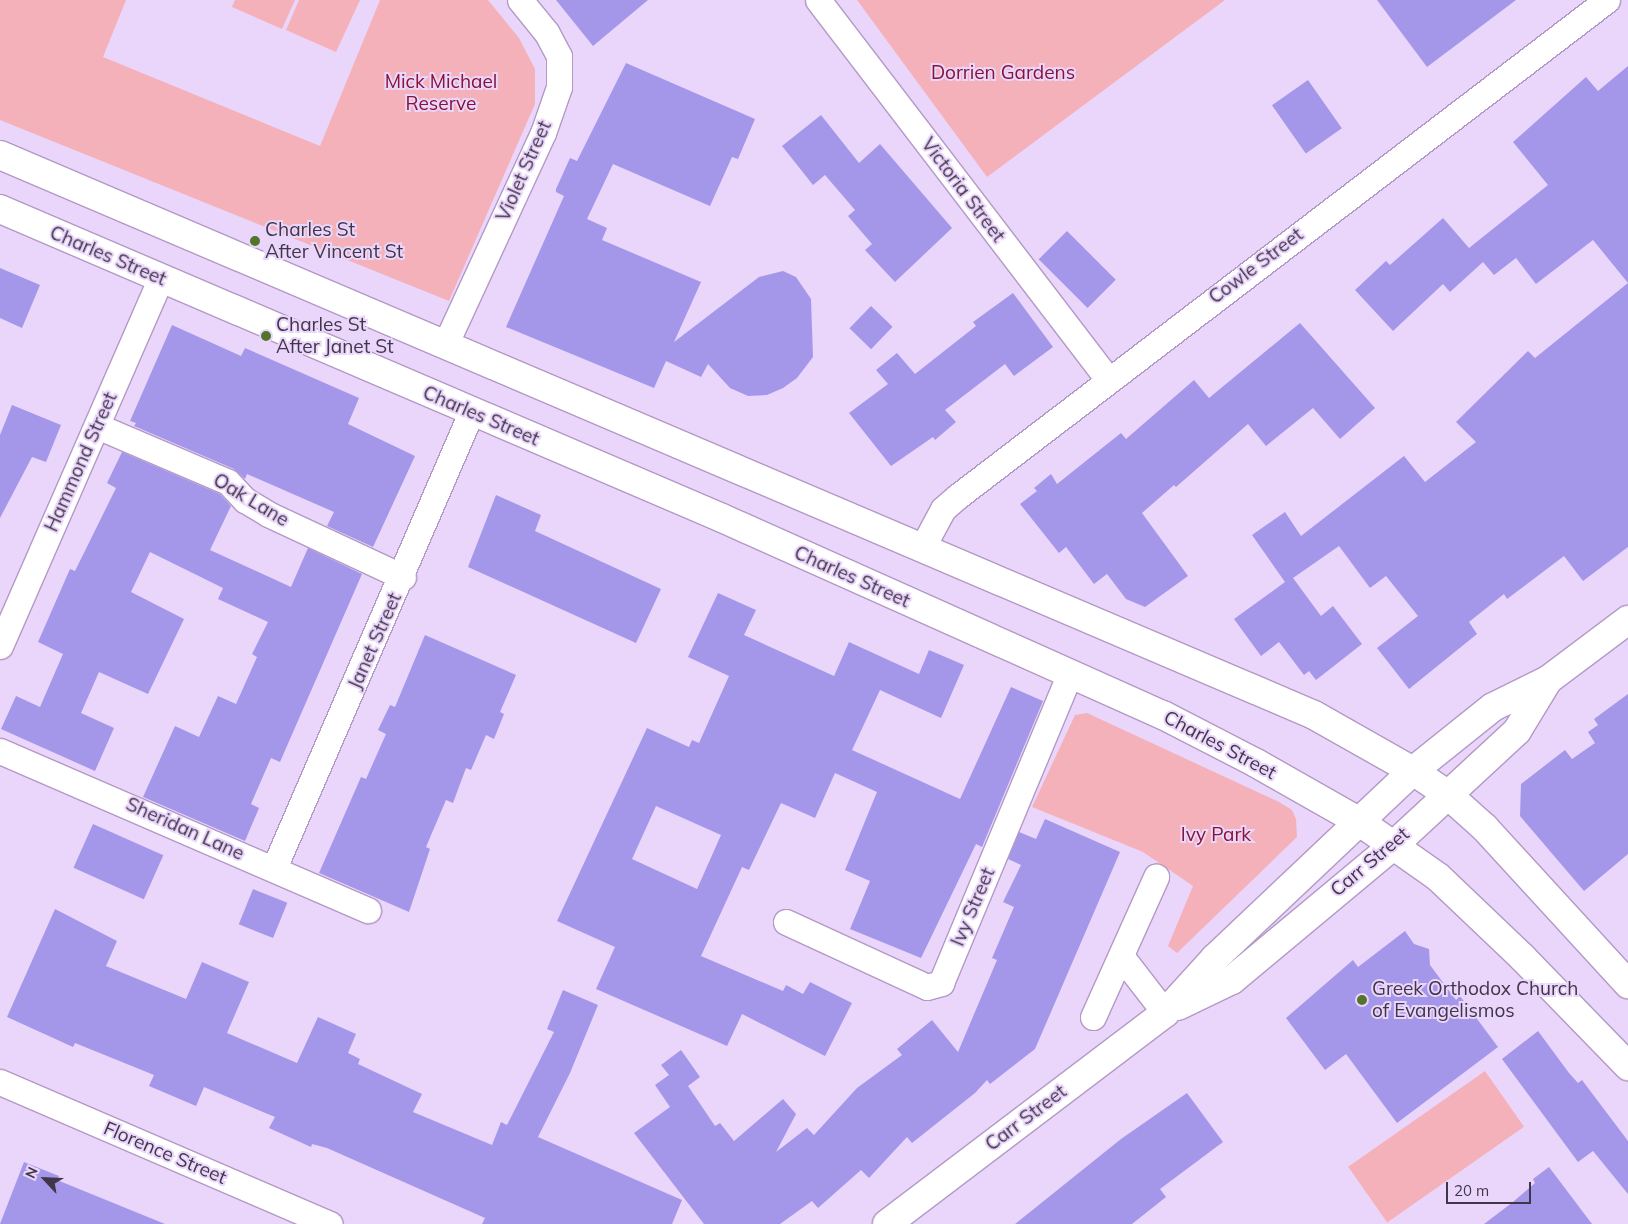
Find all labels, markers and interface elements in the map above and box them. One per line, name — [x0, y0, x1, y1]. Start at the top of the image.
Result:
park label: Dorrien Gardens — [931, 62, 1075, 84]
park label: Mick Michael Reserve — [385, 71, 497, 115]
street label: Violet Street — [492, 117, 556, 225]
street label: Victoria Street — [916, 133, 1010, 247]
place label: Charles St After Vincent St — [265, 219, 403, 263]
street label: Charles Street — [46, 221, 170, 291]
street label: Cowle Street — [1204, 223, 1308, 309]
marker: Charles St After Vincent St — [249, 235, 261, 247]
place label: Charles St After Janet St — [276, 314, 394, 358]
marker: Charles St After Janet St — [260, 330, 272, 342]
street label: Charles Street — [419, 381, 543, 451]
street label: Hammond Street — [40, 389, 122, 535]
street label: Oak Lane — [209, 469, 293, 531]
street label: Charles Street — [791, 541, 913, 613]
street label: Janet Street — [344, 589, 406, 693]
street label: Charles Street — [1160, 706, 1280, 784]
street label: Sheridan Lane — [122, 793, 248, 865]
street label: Carr Street — [1326, 823, 1414, 901]
park label: Ivy Park — [1181, 824, 1251, 846]
street label: Ivy Street — [946, 864, 1000, 950]
place label: Greek Orthodox Church of Evangelismos — [1372, 978, 1578, 1022]
marker: Greek Orthodox Church of Evangelismos — [1356, 994, 1368, 1006]
street label: Carr Street — [981, 1080, 1071, 1156]
street label: Florence Street — [100, 1117, 230, 1189]
north arrow — [20, 1154, 70, 1204]
text: N — [21, 1164, 42, 1181]
scale bar — [1448, 1172, 1533, 1204]
text: 20 m — [1454, 1181, 1489, 1200]

